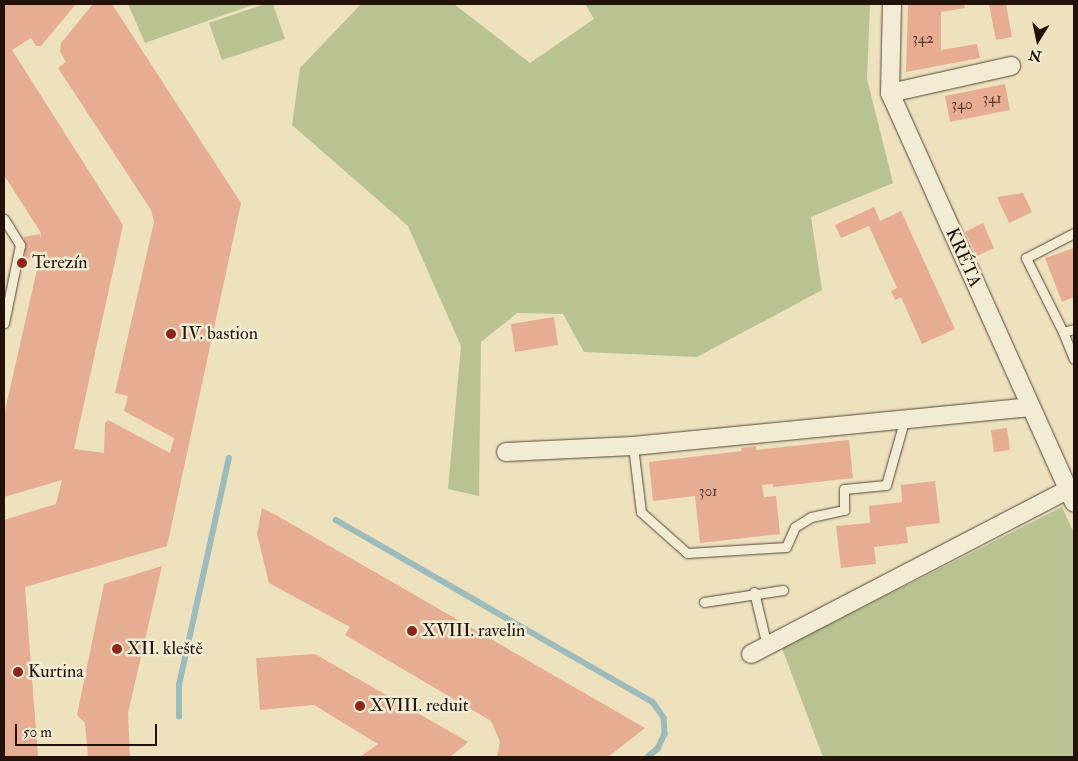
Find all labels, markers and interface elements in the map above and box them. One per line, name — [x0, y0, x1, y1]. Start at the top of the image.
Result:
north arrow — [1013, 15, 1063, 65]
house number: 342 — [912, 30, 934, 48]
text: N — [1028, 46, 1043, 65]
house number: 341 — [982, 90, 1002, 108]
house number: 340 — [951, 96, 973, 114]
street label: KRÉTA — [940, 225, 986, 291]
place label: Terezín — [32, 252, 88, 274]
marker: Terezín — [16, 257, 28, 269]
place label: IV. bastion — [181, 323, 258, 345]
marker: IV. bastion — [165, 328, 177, 340]
house number: 301 — [699, 483, 717, 501]
place label: XVIII. ravelin — [422, 620, 525, 642]
marker: XVIII. ravelin — [406, 625, 418, 637]
place label: XII. kleště — [127, 638, 203, 660]
marker: XII. kleště — [111, 643, 123, 655]
place label: Kurtina — [28, 661, 84, 683]
marker: Kurtina — [12, 666, 24, 678]
place label: XVIII. reduit — [370, 695, 469, 717]
marker: XVIII. reduit — [354, 700, 366, 712]
scale bar — [18, 714, 160, 746]
text: 50 m — [23, 723, 52, 742]

